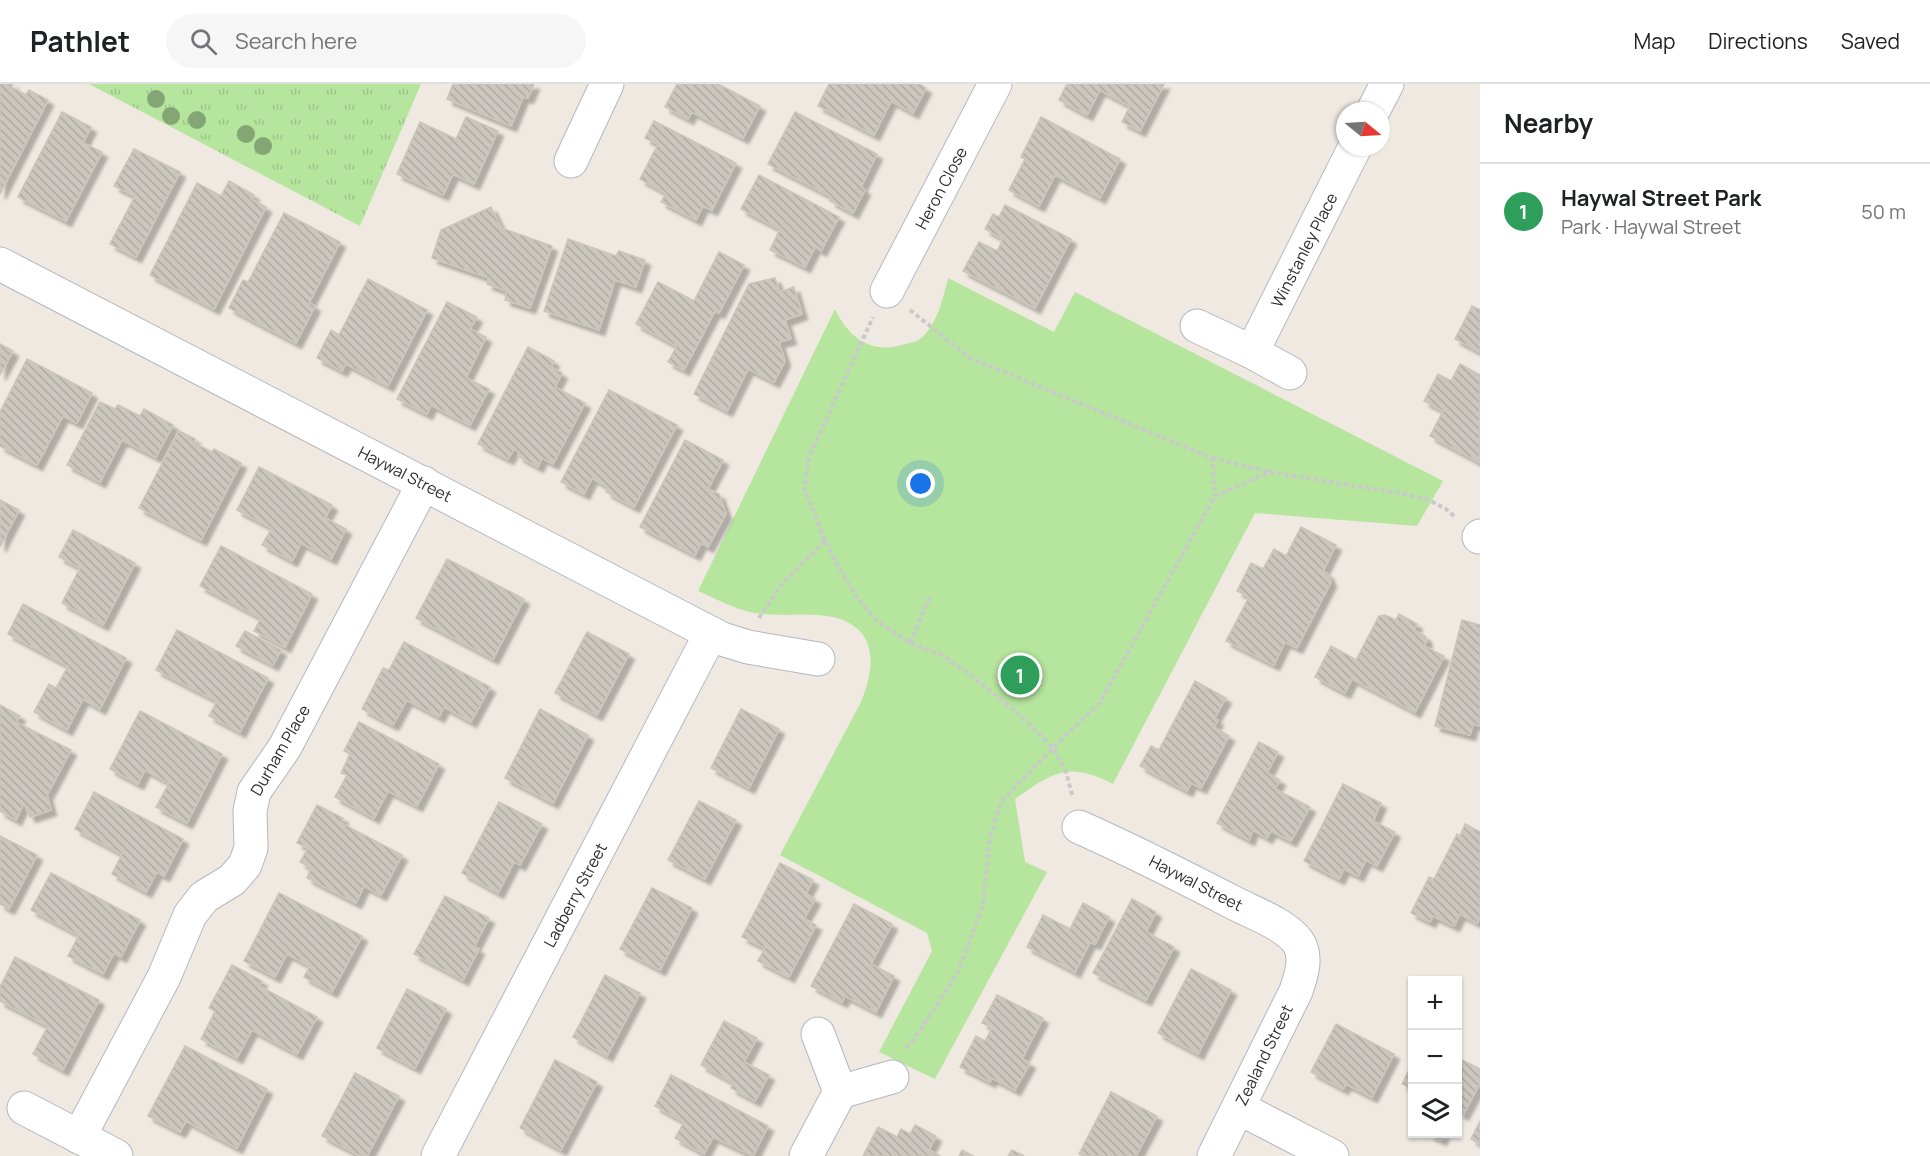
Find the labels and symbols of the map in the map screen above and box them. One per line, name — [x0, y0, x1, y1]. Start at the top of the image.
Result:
north arrow — [1336, 102, 1390, 156]
street label: Heron Close — [910, 143, 972, 233]
street label: Winstanley Place — [1266, 189, 1342, 311]
street label: Haywal Street — [354, 441, 456, 507]
your location — [906, 469, 935, 498]
pin: 1 — [1000, 652, 1040, 698]
street label: Durham Place — [245, 701, 315, 799]
street label: Ladberry Street — [538, 839, 612, 951]
street label: Haywal Street — [1145, 850, 1247, 916]
street label: Zealand Street — [1230, 1001, 1298, 1109]

